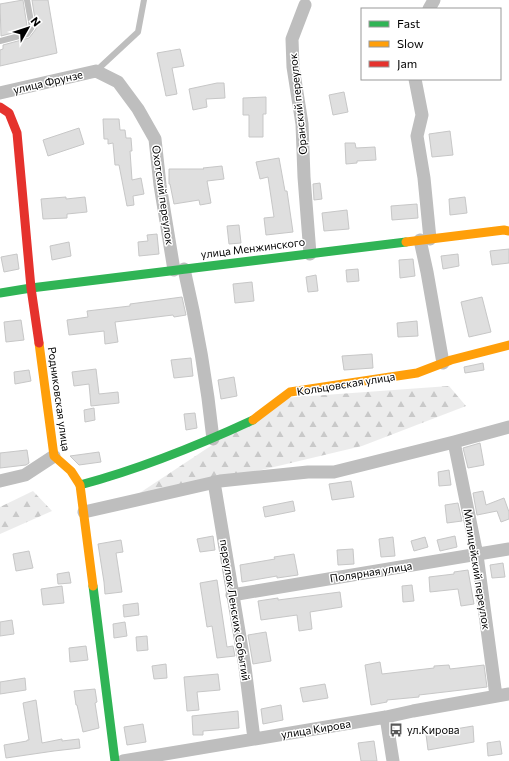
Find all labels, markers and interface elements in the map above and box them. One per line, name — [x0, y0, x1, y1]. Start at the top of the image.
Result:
north arrow — [8, 8, 48, 48]
legend — [361, 8, 501, 80]
text: N — [29, 14, 44, 29]
text: Fast — [397, 16, 420, 30]
text: Slow — [397, 36, 424, 50]
street label: Оранский переулок — [286, 53, 309, 155]
text: Jam — [397, 56, 417, 71]
street label: улица Фрунзе — [12, 67, 84, 96]
street label: Охотский переулок — [150, 144, 177, 246]
street label: улица Менжинского — [200, 235, 306, 260]
street label: Родниковская улица — [46, 346, 73, 452]
street label: Кольцовская улица — [296, 369, 396, 398]
street label: Милицейский переулок — [462, 507, 494, 630]
street label: переулок Ленских Событий — [218, 538, 253, 682]
street label: Полярная улица — [329, 559, 413, 584]
street label: улица Кирова — [280, 717, 352, 740]
bus stop icon: ул.Кирова — [388, 722, 404, 738]
place label: ул.Кирова — [407, 723, 460, 736]

